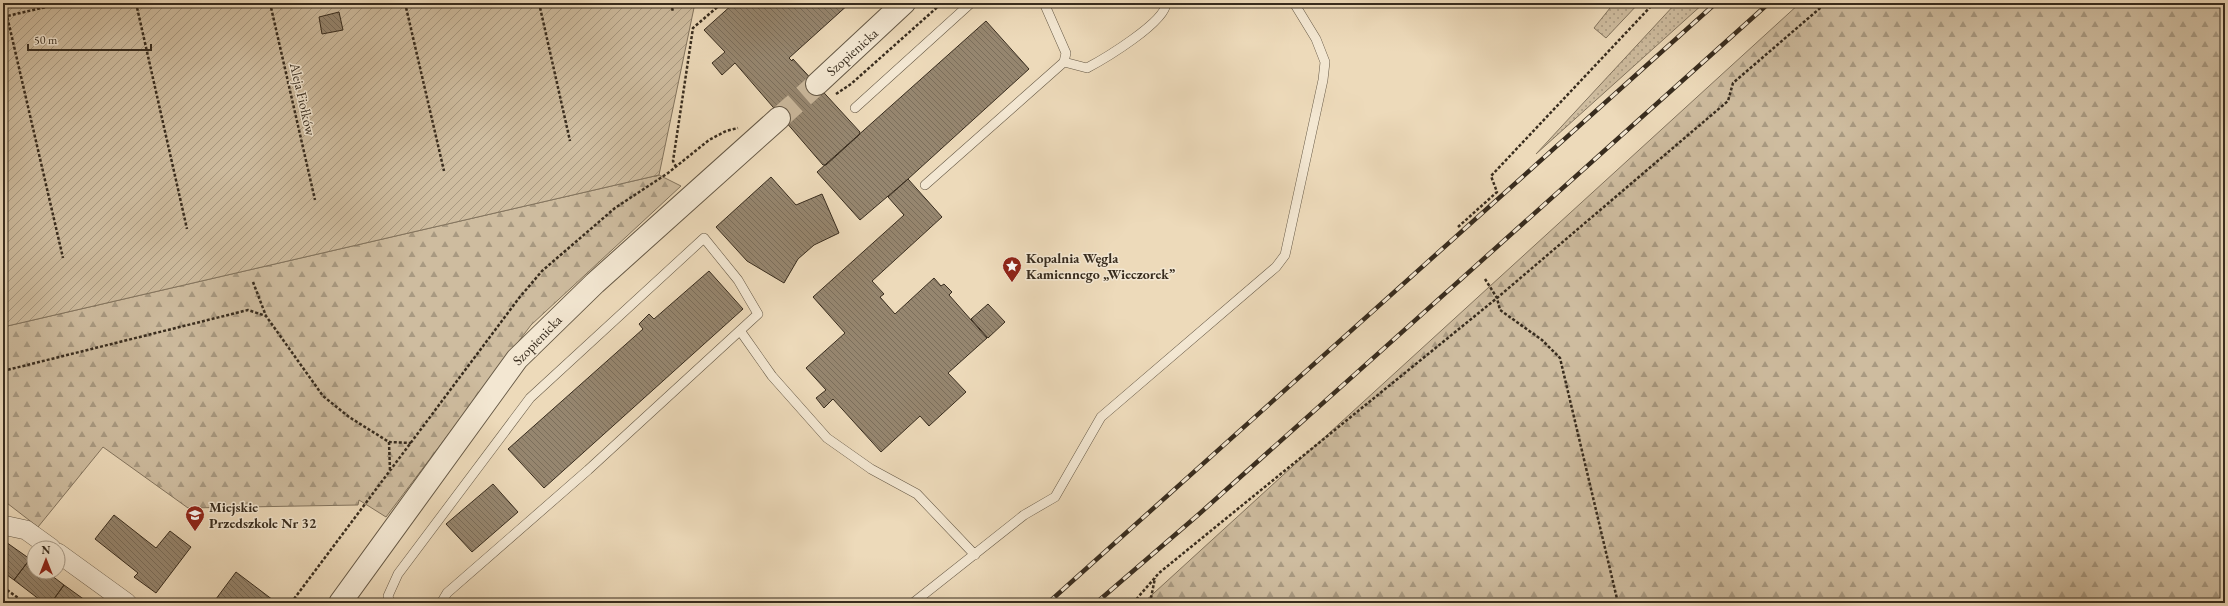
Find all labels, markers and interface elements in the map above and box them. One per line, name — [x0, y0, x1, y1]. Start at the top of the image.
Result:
street label: Szopienicka — [822, 24, 882, 80]
scale bar — [28, 26, 151, 52]
text: 50 m — [34, 32, 58, 48]
street label: Aleja Fiołków — [286, 60, 320, 138]
place label: Kopalnia Węgla Kamiennego „Wieczorek” — [1026, 249, 1175, 283]
place icon: Kopalnia Węgla Kamiennego „Wieczorek” — [1001, 255, 1023, 283]
street label: Szopienicka — [508, 311, 566, 369]
place label: Miejskie Przedszkole Nr 32 — [209, 498, 317, 532]
school or university icon: Miejskie Przedszkole Nr 32 — [184, 504, 206, 532]
north arrow — [26, 540, 66, 580]
text: N — [42, 543, 51, 557]

